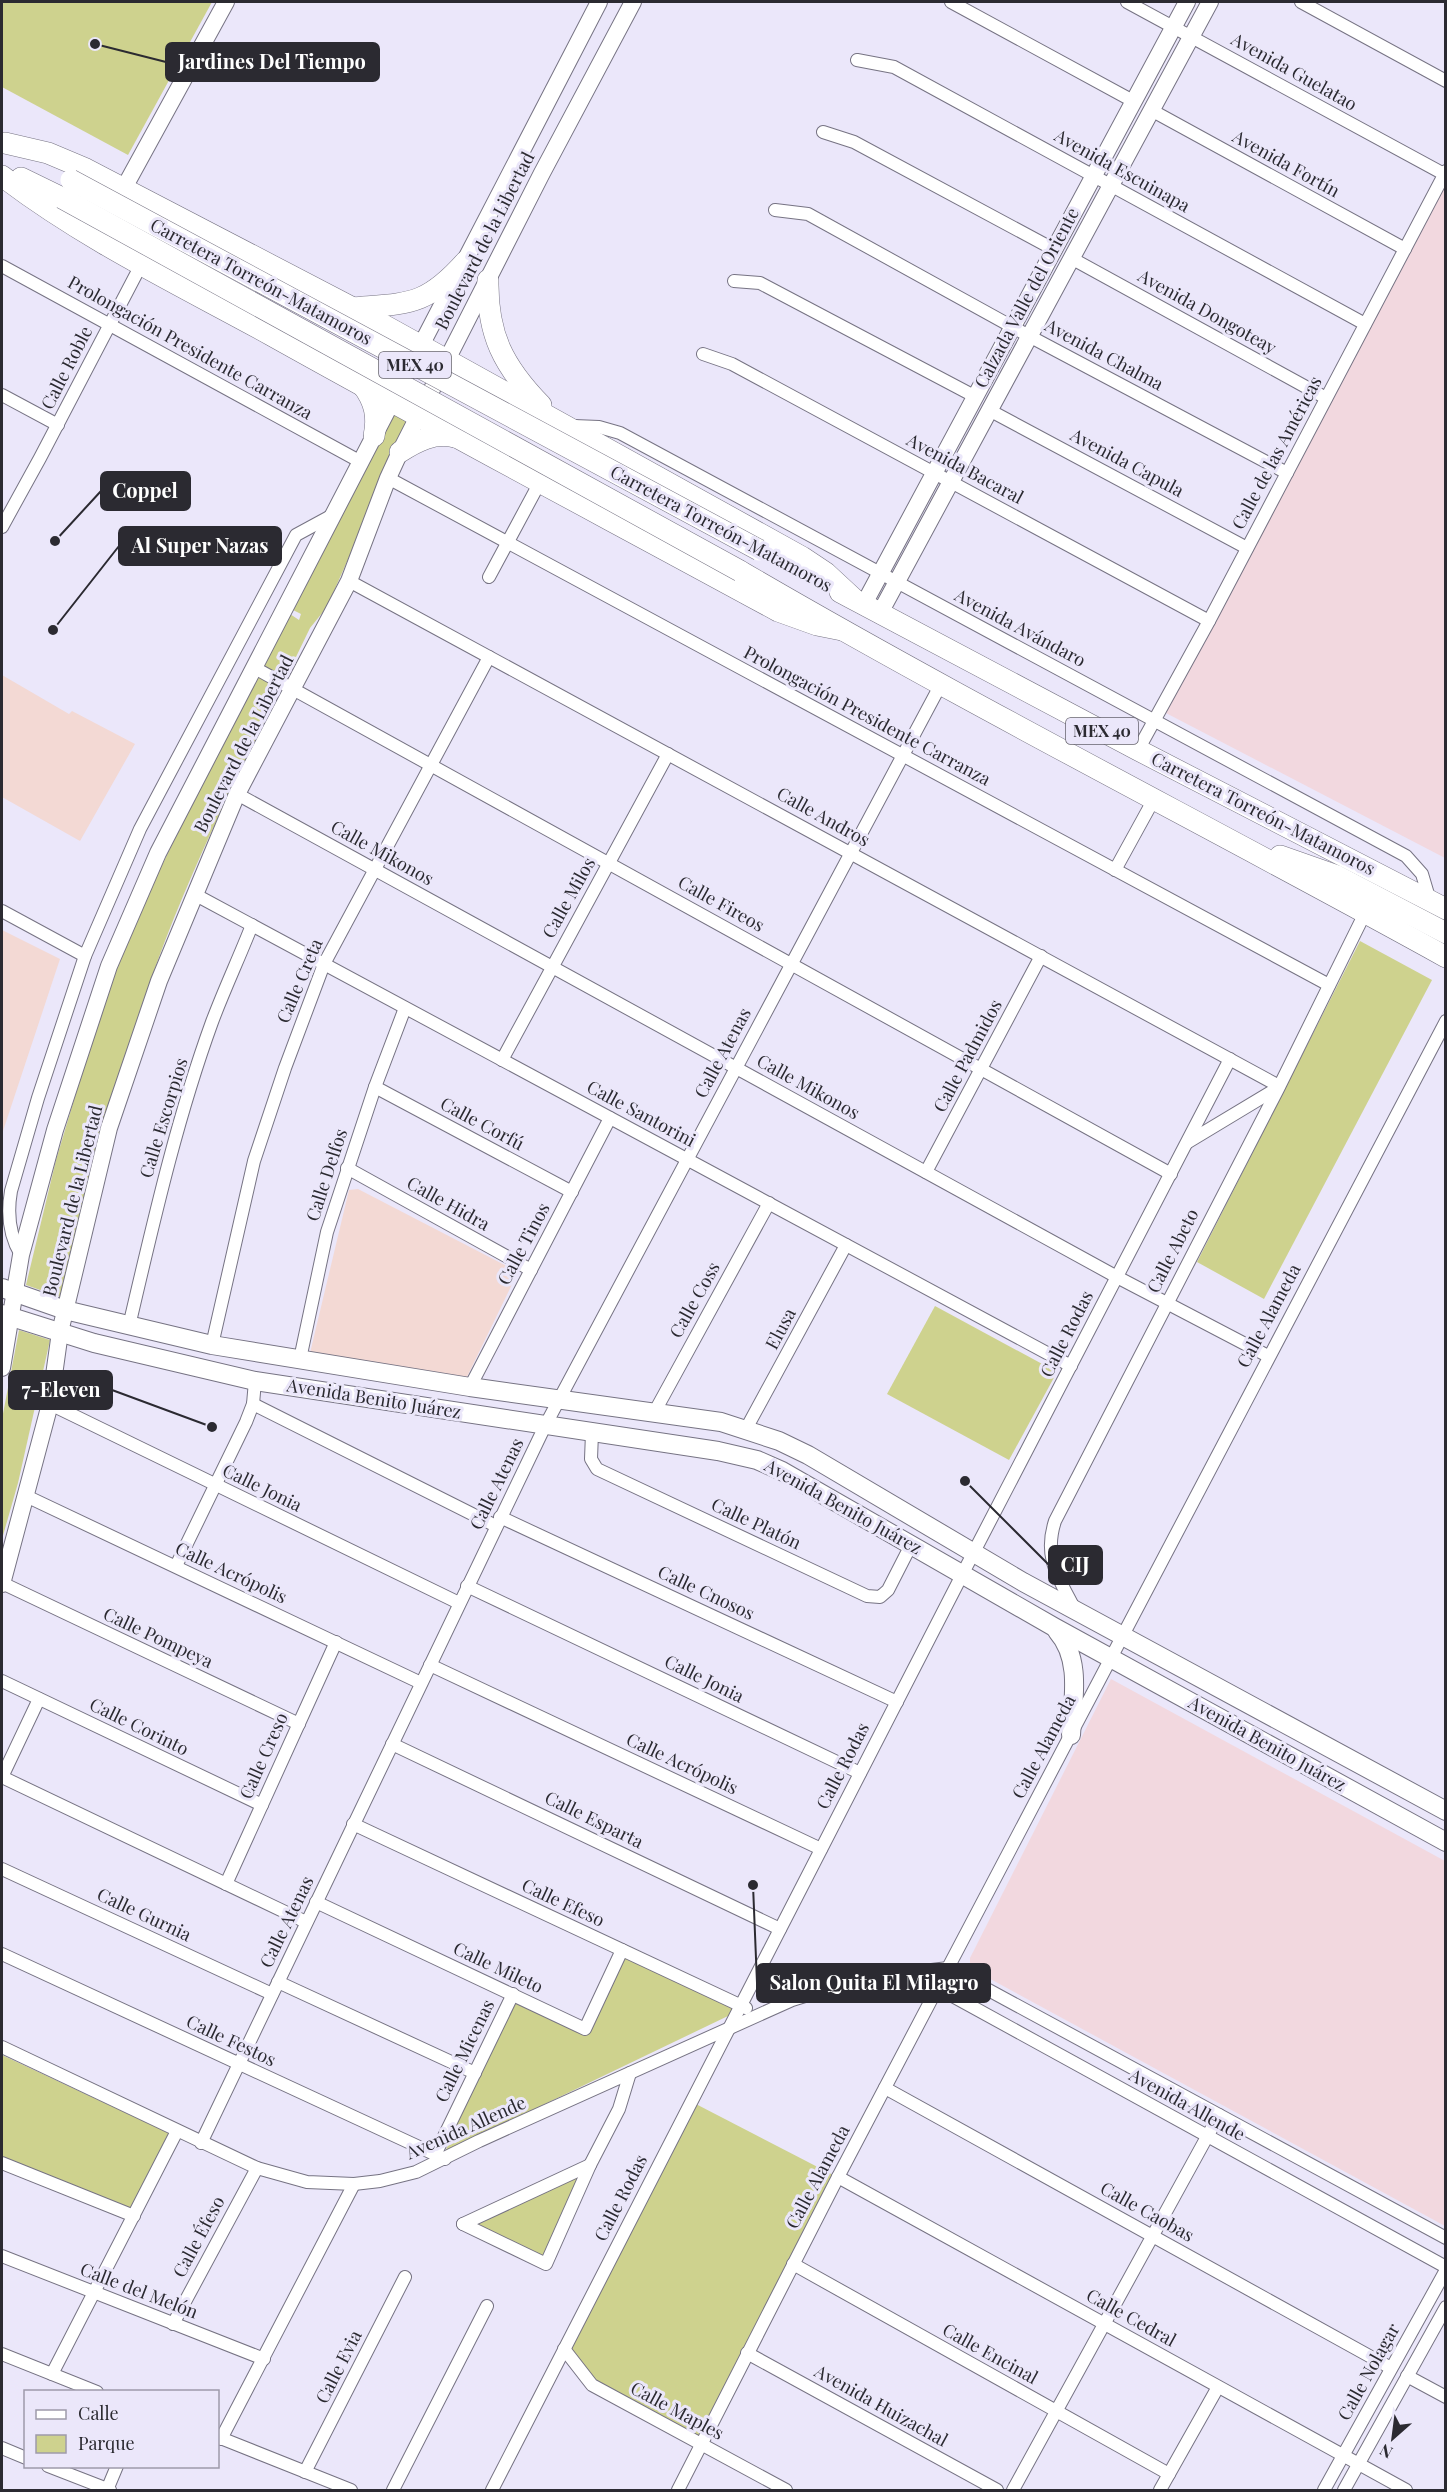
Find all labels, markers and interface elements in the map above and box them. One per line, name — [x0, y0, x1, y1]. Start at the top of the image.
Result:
street label: Avenida Guelatao — [1226, 26, 1362, 116]
callout: Jardines Del Tiempo — [166, 43, 379, 81]
text: Jardines Del Tiempo — [177, 47, 366, 74]
street label: Avenida Escuinapa — [1050, 122, 1195, 217]
street label: Avenida Fortín — [1228, 123, 1345, 203]
street label: Boulevard de la Libertad — [429, 147, 540, 334]
street label: Calzada Valle del Oriente — [968, 203, 1084, 392]
street label: Carretera Torreón-Matamoros — [146, 212, 377, 350]
street label: Avenida Dongoteay — [1133, 263, 1281, 359]
street label: Prolongación Presidente Carranza — [64, 270, 317, 425]
street label: Avenida Chalma — [1040, 312, 1168, 395]
street label: Calle Roble — [35, 322, 97, 413]
road number: MEX 40 — [379, 352, 451, 378]
street label: Calle de las Américas — [1226, 372, 1327, 533]
street label: Avenida Capula — [1066, 422, 1188, 502]
street label: Avenida Bacaral — [902, 427, 1028, 509]
street label: Carretera Torreón-Matamoros — [606, 459, 837, 597]
callout: Coppel — [101, 472, 190, 510]
text: Coppel — [112, 476, 178, 503]
callout: Al Super Nazas — [119, 527, 281, 565]
text: Al Super Nazas — [130, 531, 269, 558]
street label: Avenida Avándaro — [950, 582, 1090, 672]
street label: Prolongación Presidente Carranza — [740, 640, 995, 791]
street label: Boulevard de la Libertad — [188, 650, 299, 837]
road number: MEX 40 — [1066, 718, 1138, 744]
street label: Carretera Torreón-Matamoros — [1147, 746, 1379, 880]
street label: Calle Andros — [773, 781, 874, 851]
street label: Calle Mikonos — [327, 814, 438, 890]
street label: Calle Milos — [536, 853, 600, 942]
street label: Calle Fireos — [674, 870, 769, 937]
street label: Calle Creta — [271, 935, 328, 1027]
street label: Calle Padmidos — [927, 995, 1007, 1116]
street label: Calle Atenas — [688, 1003, 756, 1102]
street label: Calle Mikonos — [753, 1048, 864, 1124]
street label: Calle Escorpios — [133, 1055, 193, 1181]
street label: Calle Santorini — [583, 1074, 700, 1152]
street label: Calle Corfú — [436, 1091, 529, 1155]
street label: Boulevard de la Libertad — [37, 1102, 108, 1299]
street label: Calle Delfos — [300, 1125, 352, 1224]
street label: Calle Hidra — [403, 1170, 494, 1236]
street label: Calle Tinos — [491, 1198, 555, 1289]
street label: Calle Abeto — [1141, 1204, 1204, 1297]
street label: Calle Coss — [663, 1257, 725, 1342]
street label: Calle Alameda — [1231, 1259, 1306, 1372]
street label: Calle Rodas — [1034, 1286, 1098, 1381]
street label: Elusa — [759, 1304, 801, 1353]
callout: 7-Eleven — [9, 1371, 112, 1409]
street label: Avenida Benito Juárez — [284, 1372, 463, 1424]
text: 7-Eleven — [21, 1375, 101, 1402]
street label: Calle Atenas — [464, 1434, 529, 1533]
street label: Avenida Benito Juárez — [760, 1452, 926, 1559]
street label: Calle Jonia — [219, 1458, 306, 1517]
street label: Calle Platón — [708, 1492, 805, 1554]
street label: Calle Acrópolis — [172, 1536, 291, 1608]
callout: CIJ — [1049, 1546, 1102, 1584]
text: CIJ — [1061, 1550, 1089, 1577]
street label: Calle Cnosos — [654, 1559, 759, 1625]
street label: Calle Pompeya — [100, 1601, 217, 1673]
street label: Calle Jonia — [661, 1649, 748, 1708]
street label: Avenida Benito Juárez — [1184, 1689, 1350, 1796]
street label: Calle Alameda — [1006, 1690, 1081, 1803]
street label: Calle Corinto — [86, 1692, 193, 1761]
street label: Calle Creso — [233, 1709, 293, 1803]
street label: Calle Rodas — [810, 1718, 874, 1813]
street label: Calle Acrópolis — [623, 1727, 742, 1799]
street label: Calle Esparta — [541, 1785, 648, 1853]
street label: Calle Atenas — [254, 1872, 319, 1971]
street label: Calle Efeso — [518, 1872, 609, 1932]
street label: Calle Gurnia — [94, 1882, 195, 1946]
street label: Calle Mileto — [450, 1936, 547, 1998]
callout: Salon Quita El Milagro — [757, 1964, 990, 2002]
text: Salon Quita El Milagro — [770, 1968, 978, 1995]
street label: Calle Micenas — [429, 1995, 499, 2106]
street label: Calle Festos — [183, 2009, 280, 2071]
street label: Avenida Allende — [1124, 2062, 1250, 2146]
street label: Avenida Allende — [401, 2090, 529, 2165]
street label: Calle Alameda — [780, 2120, 855, 2233]
street label: Calle Rodas — [588, 2150, 652, 2245]
street label: Calle Caobas — [1096, 2176, 1199, 2247]
street label: Calle Éfeso — [167, 2192, 230, 2281]
street label: Calle del Melón — [77, 2257, 202, 2324]
street label: Calle Cedral — [1082, 2283, 1181, 2352]
street label: Calle Encinal — [938, 2317, 1043, 2389]
street label: Calle Nolagar — [1332, 2319, 1405, 2424]
street label: Calle Evia — [309, 2326, 367, 2407]
street label: Avenida Huizachal — [810, 2358, 952, 2452]
street label: Calle Maples — [627, 2376, 728, 2445]
legend — [24, 2390, 219, 2468]
text: Calle — [78, 2401, 119, 2425]
north arrow — [1363, 2408, 1423, 2468]
text: Parque — [78, 2431, 135, 2455]
text: N — [1375, 2439, 1396, 2464]

